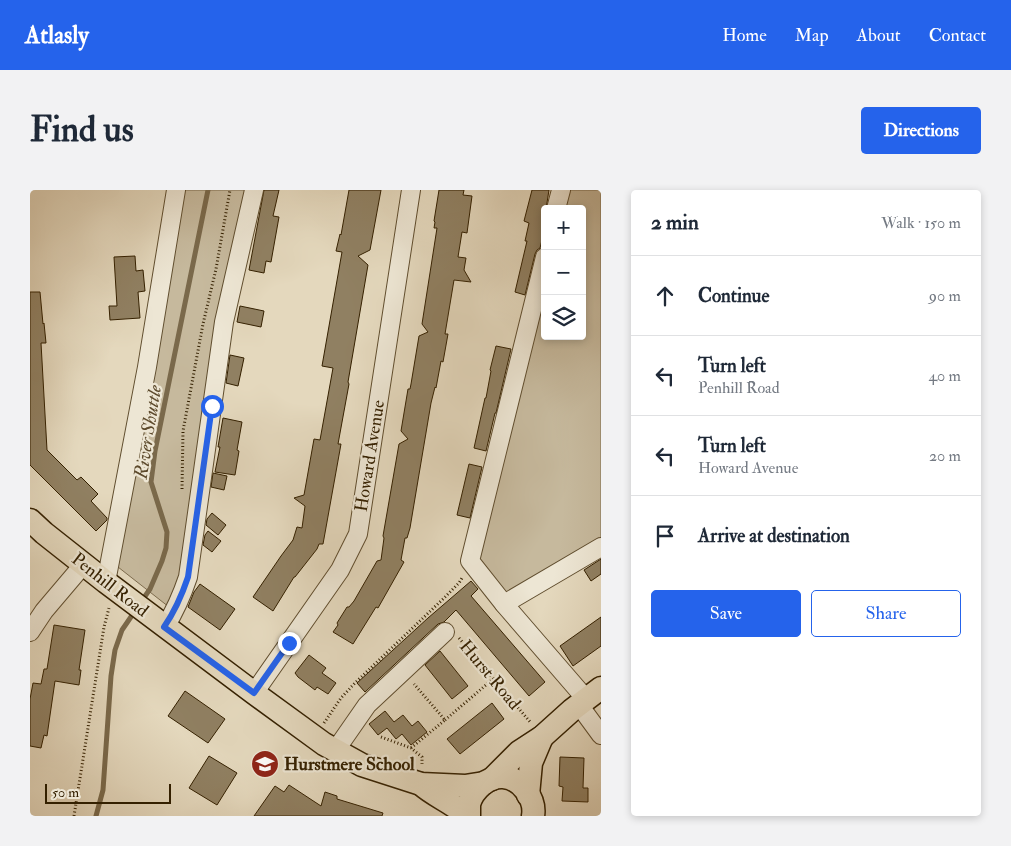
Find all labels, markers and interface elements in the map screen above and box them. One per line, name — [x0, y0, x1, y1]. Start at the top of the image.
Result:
text: Atlasly — [25, 20, 89, 51]
text: Home — [722, 24, 767, 47]
text: Map — [795, 24, 829, 47]
text: About — [857, 24, 901, 47]
text: Contact — [929, 24, 986, 47]
button: Directions — [861, 107, 981, 154]
text: Find us — [30, 108, 134, 152]
map controls — [541, 205, 586, 340]
button: + — [541, 205, 586, 250]
text: 2 min — [651, 209, 699, 236]
text: Walk · 150 m — [881, 213, 961, 233]
button: − — [541, 250, 586, 295]
icon: ahead — [651, 282, 679, 310]
text: Continue — [698, 284, 769, 308]
text: 90 m — [929, 286, 961, 306]
button: layers — [541, 295, 586, 340]
text: Turn left — [698, 354, 766, 378]
icon: left — [651, 362, 679, 390]
text: 40 m — [928, 366, 961, 386]
text: Penhill Road — [698, 378, 780, 398]
water label: River Shuttle — [129, 383, 167, 482]
route start — [201, 395, 224, 418]
street label: Howard Avenue — [350, 398, 390, 514]
text: Turn left — [698, 434, 766, 458]
icon: left — [651, 442, 679, 470]
text: 20 m — [929, 446, 961, 466]
text: Howard Avenue — [698, 458, 798, 478]
icon: arrive — [651, 522, 679, 550]
text: Arrive at destination — [698, 524, 850, 548]
street label: Penhill Road — [67, 548, 153, 622]
button: Save — [651, 590, 801, 637]
button: Share — [811, 590, 961, 637]
route end — [278, 632, 301, 655]
street label: Hurst Road — [454, 635, 526, 715]
school or university icon: Hurstmere School — [250, 749, 280, 779]
place label: Hurstmere School — [284, 753, 415, 776]
scale bar — [45, 781, 171, 804]
text: 50 m — [52, 784, 79, 801]

